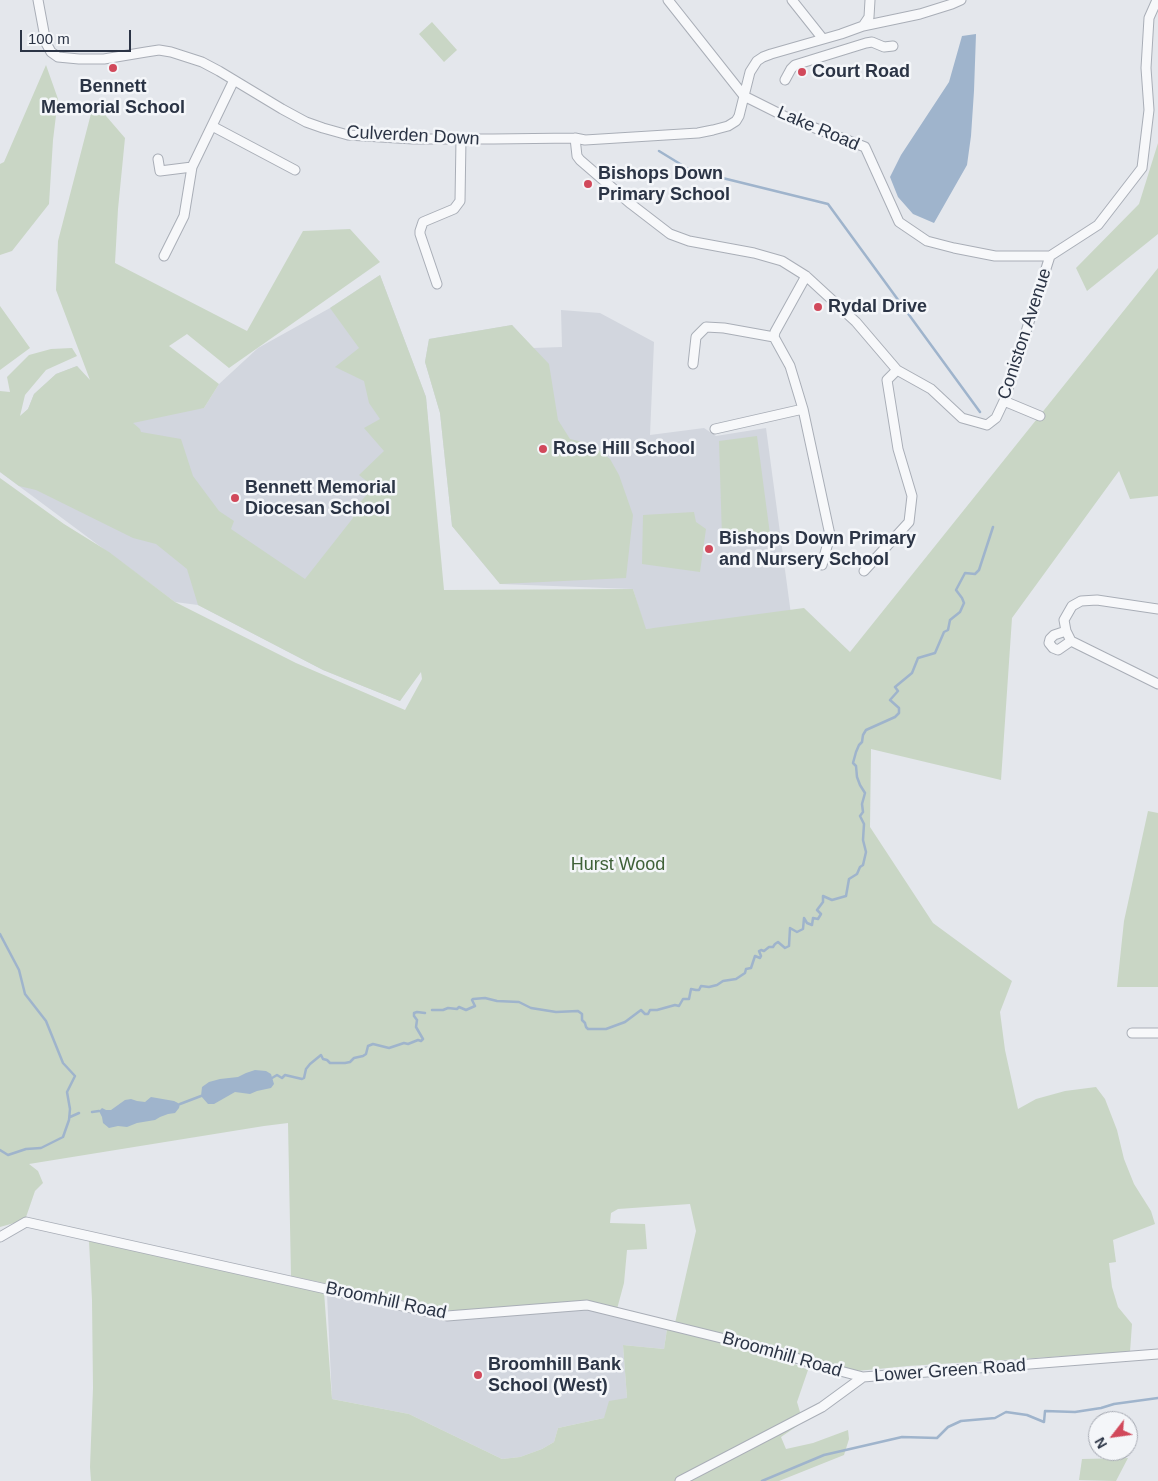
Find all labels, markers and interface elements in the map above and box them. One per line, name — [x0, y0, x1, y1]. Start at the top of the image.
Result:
scale bar — [22, 20, 134, 52]
text: 100 m — [28, 30, 70, 47]
place label: Court Road — [812, 61, 910, 83]
marker: Bennett Memorial School — [107, 62, 119, 74]
marker: Court Road — [796, 66, 808, 78]
place label: Bennett Memorial School — [41, 76, 185, 118]
street label: Lake Road — [774, 102, 862, 156]
street label: Culverden Down — [346, 122, 480, 150]
place label: Bishops Down Primary School — [598, 163, 730, 205]
marker: Bishops Down Primary School — [582, 178, 594, 190]
street label: Coniston Avenue — [994, 266, 1056, 402]
place label: Rydal Drive — [828, 296, 927, 318]
marker: Rydal Drive — [812, 301, 824, 313]
place label: Rose Hill School — [553, 438, 695, 460]
marker: Rose Hill School — [537, 443, 549, 455]
place label: Bennett Memorial Diocesan School — [245, 477, 396, 520]
marker: Bennett Memorial Diocesan School — [229, 492, 241, 504]
place label: Bishops Down Primary and Nursery School — [719, 528, 916, 570]
marker: Bishops Down Primary and Nursery School — [703, 543, 715, 555]
park label: Hurst Wood — [571, 854, 665, 876]
street label: Broomhill Road — [324, 1278, 448, 1324]
street label: Broomhill Road — [720, 1328, 844, 1382]
place label: Broomhill Bank School (West) — [488, 1354, 621, 1396]
street label: Lower Green Road — [873, 1355, 1027, 1387]
marker: Broomhill Bank School (West) — [472, 1369, 484, 1381]
north arrow — [1088, 1411, 1138, 1461]
text: N — [1091, 1435, 1110, 1451]

